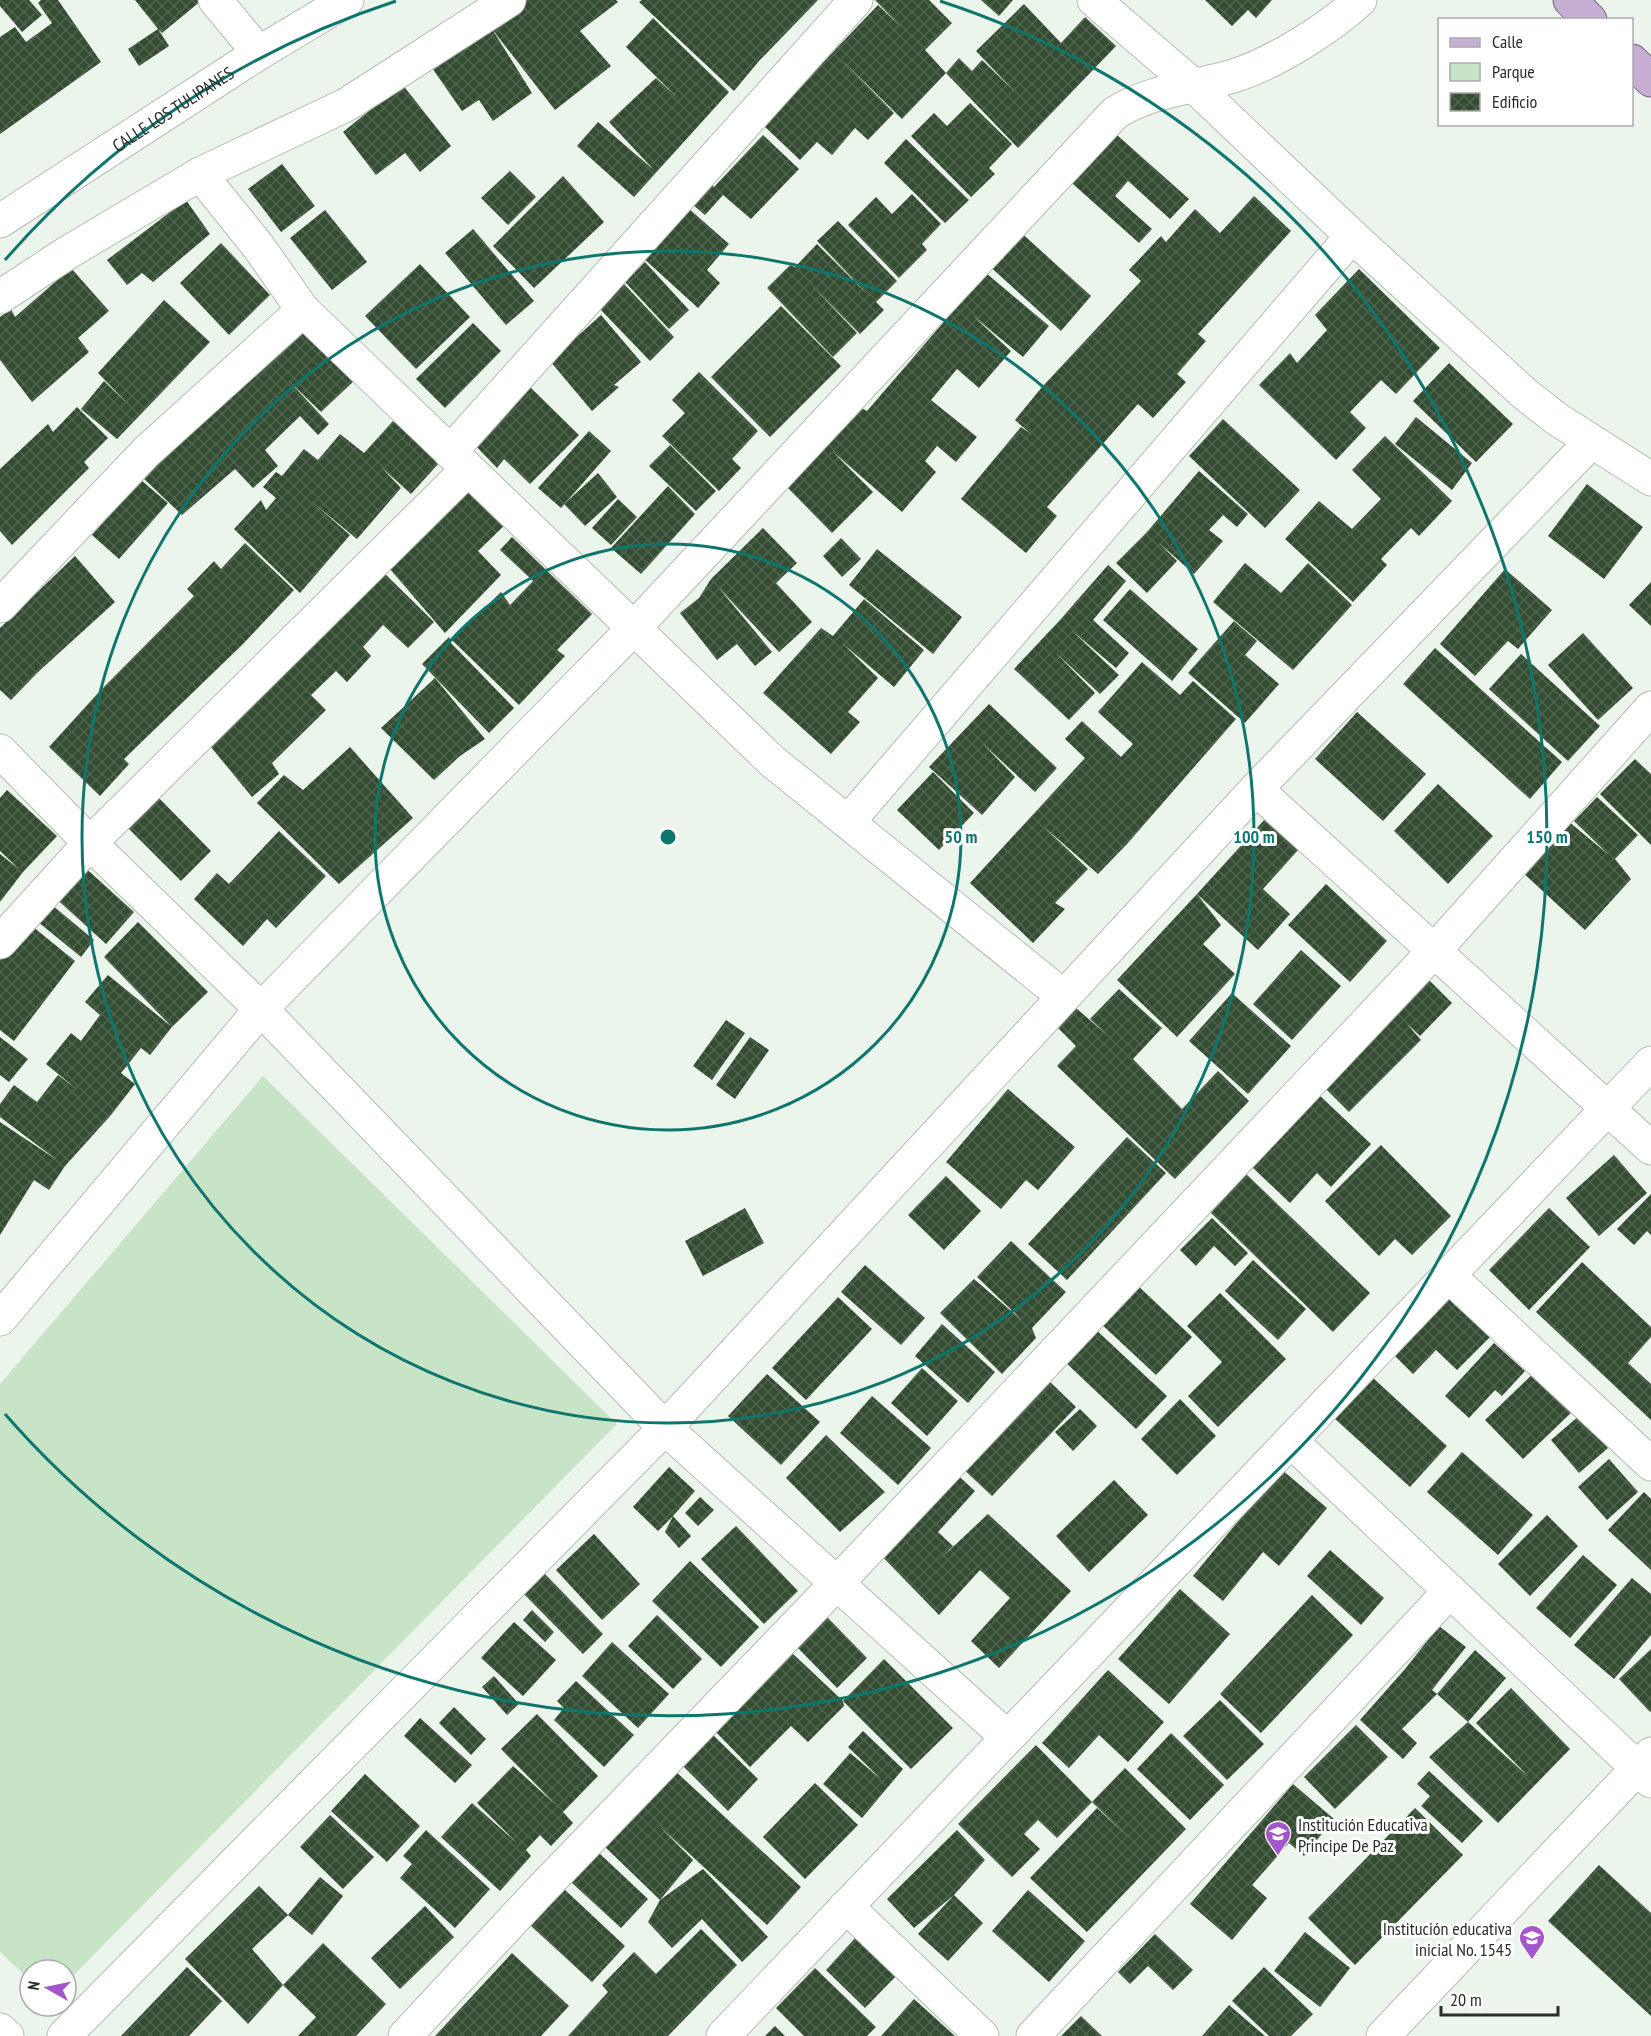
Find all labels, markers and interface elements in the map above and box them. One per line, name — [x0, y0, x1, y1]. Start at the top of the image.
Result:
legend — [1438, 18, 1633, 126]
text: Calle — [1492, 30, 1523, 53]
text: Parque — [1492, 60, 1535, 83]
street label: CALLE LOS TULIPANES — [108, 61, 238, 157]
text: Edificio — [1492, 90, 1538, 113]
text: 50 m — [945, 825, 977, 848]
text: 100 m — [1233, 825, 1275, 848]
text: 150 m — [1526, 825, 1568, 848]
centre of rings — [658, 827, 678, 847]
place label: Institución Educativa Principe De Paz — [1298, 1813, 1428, 1857]
school or university icon: Institución Educativa Principe De Paz — [1263, 1819, 1293, 1857]
place label: Institución educativa inicial No. 1545 — [1383, 1917, 1512, 1961]
school or university icon: Institución educativa inicial No. 1545 — [1517, 1923, 1547, 1961]
north arrow — [18, 1958, 78, 2018]
scale bar — [1441, 1979, 1558, 2017]
text: N — [23, 1980, 44, 1991]
text: 20 m — [1450, 1988, 1482, 2011]

